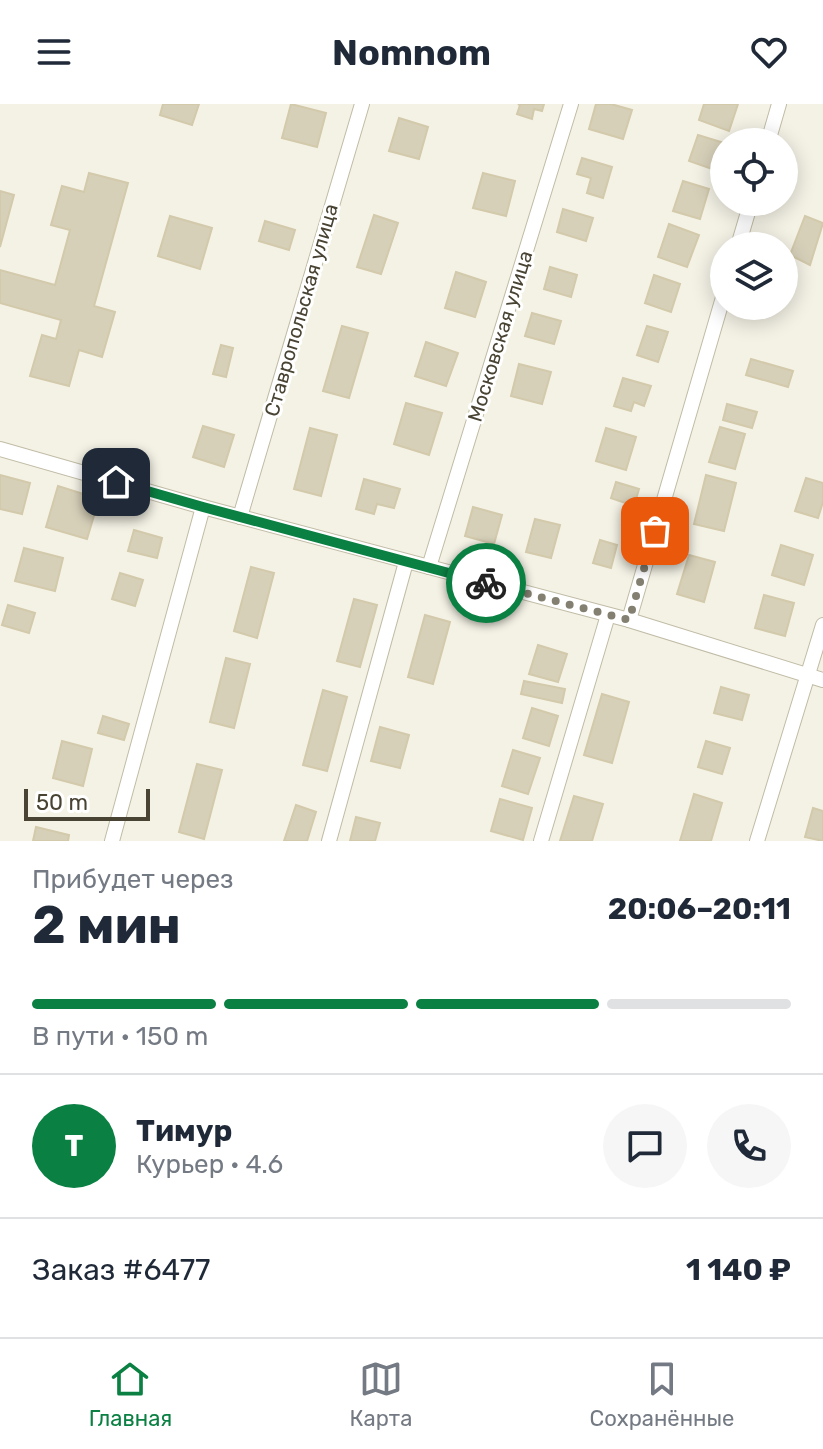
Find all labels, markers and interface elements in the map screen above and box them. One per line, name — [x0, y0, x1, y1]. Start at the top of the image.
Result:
icon: menu — [32, 30, 76, 74]
icon: heart — [747, 30, 791, 74]
text: Nomnom — [332, 31, 491, 74]
map controls — [710, 128, 798, 320]
button: locate — [710, 128, 798, 216]
street label: Ставропольская улица — [259, 201, 343, 419]
button: layers — [710, 232, 798, 320]
street label: Московская улица — [463, 248, 537, 424]
pin — [82, 448, 150, 516]
icon: home — [94, 460, 138, 504]
pin — [621, 497, 689, 565]
icon: bag — [633, 509, 677, 553]
courier — [446, 543, 526, 623]
icon: bike — [464, 561, 508, 605]
scale bar — [24, 785, 150, 821]
text: 50 m — [36, 789, 88, 816]
text: Прибудет через — [32, 864, 233, 895]
text: 20:06–20:11 — [608, 891, 791, 927]
text: 2 мин — [32, 894, 181, 956]
text: В пути · 150 m — [32, 1021, 208, 1052]
button: chat — [603, 1104, 687, 1188]
button: phone — [707, 1104, 791, 1188]
text: Тимур — [136, 1113, 232, 1149]
text: Т — [65, 1128, 83, 1164]
text: Курьер · 4.6 — [136, 1149, 283, 1180]
text: Заказ #6477 — [32, 1252, 210, 1288]
text: 1 140 ₽ — [686, 1252, 791, 1288]
tab: Главная — [89, 1357, 172, 1432]
tab: Карта — [350, 1357, 412, 1432]
tab: Сохранённые — [590, 1357, 734, 1432]

